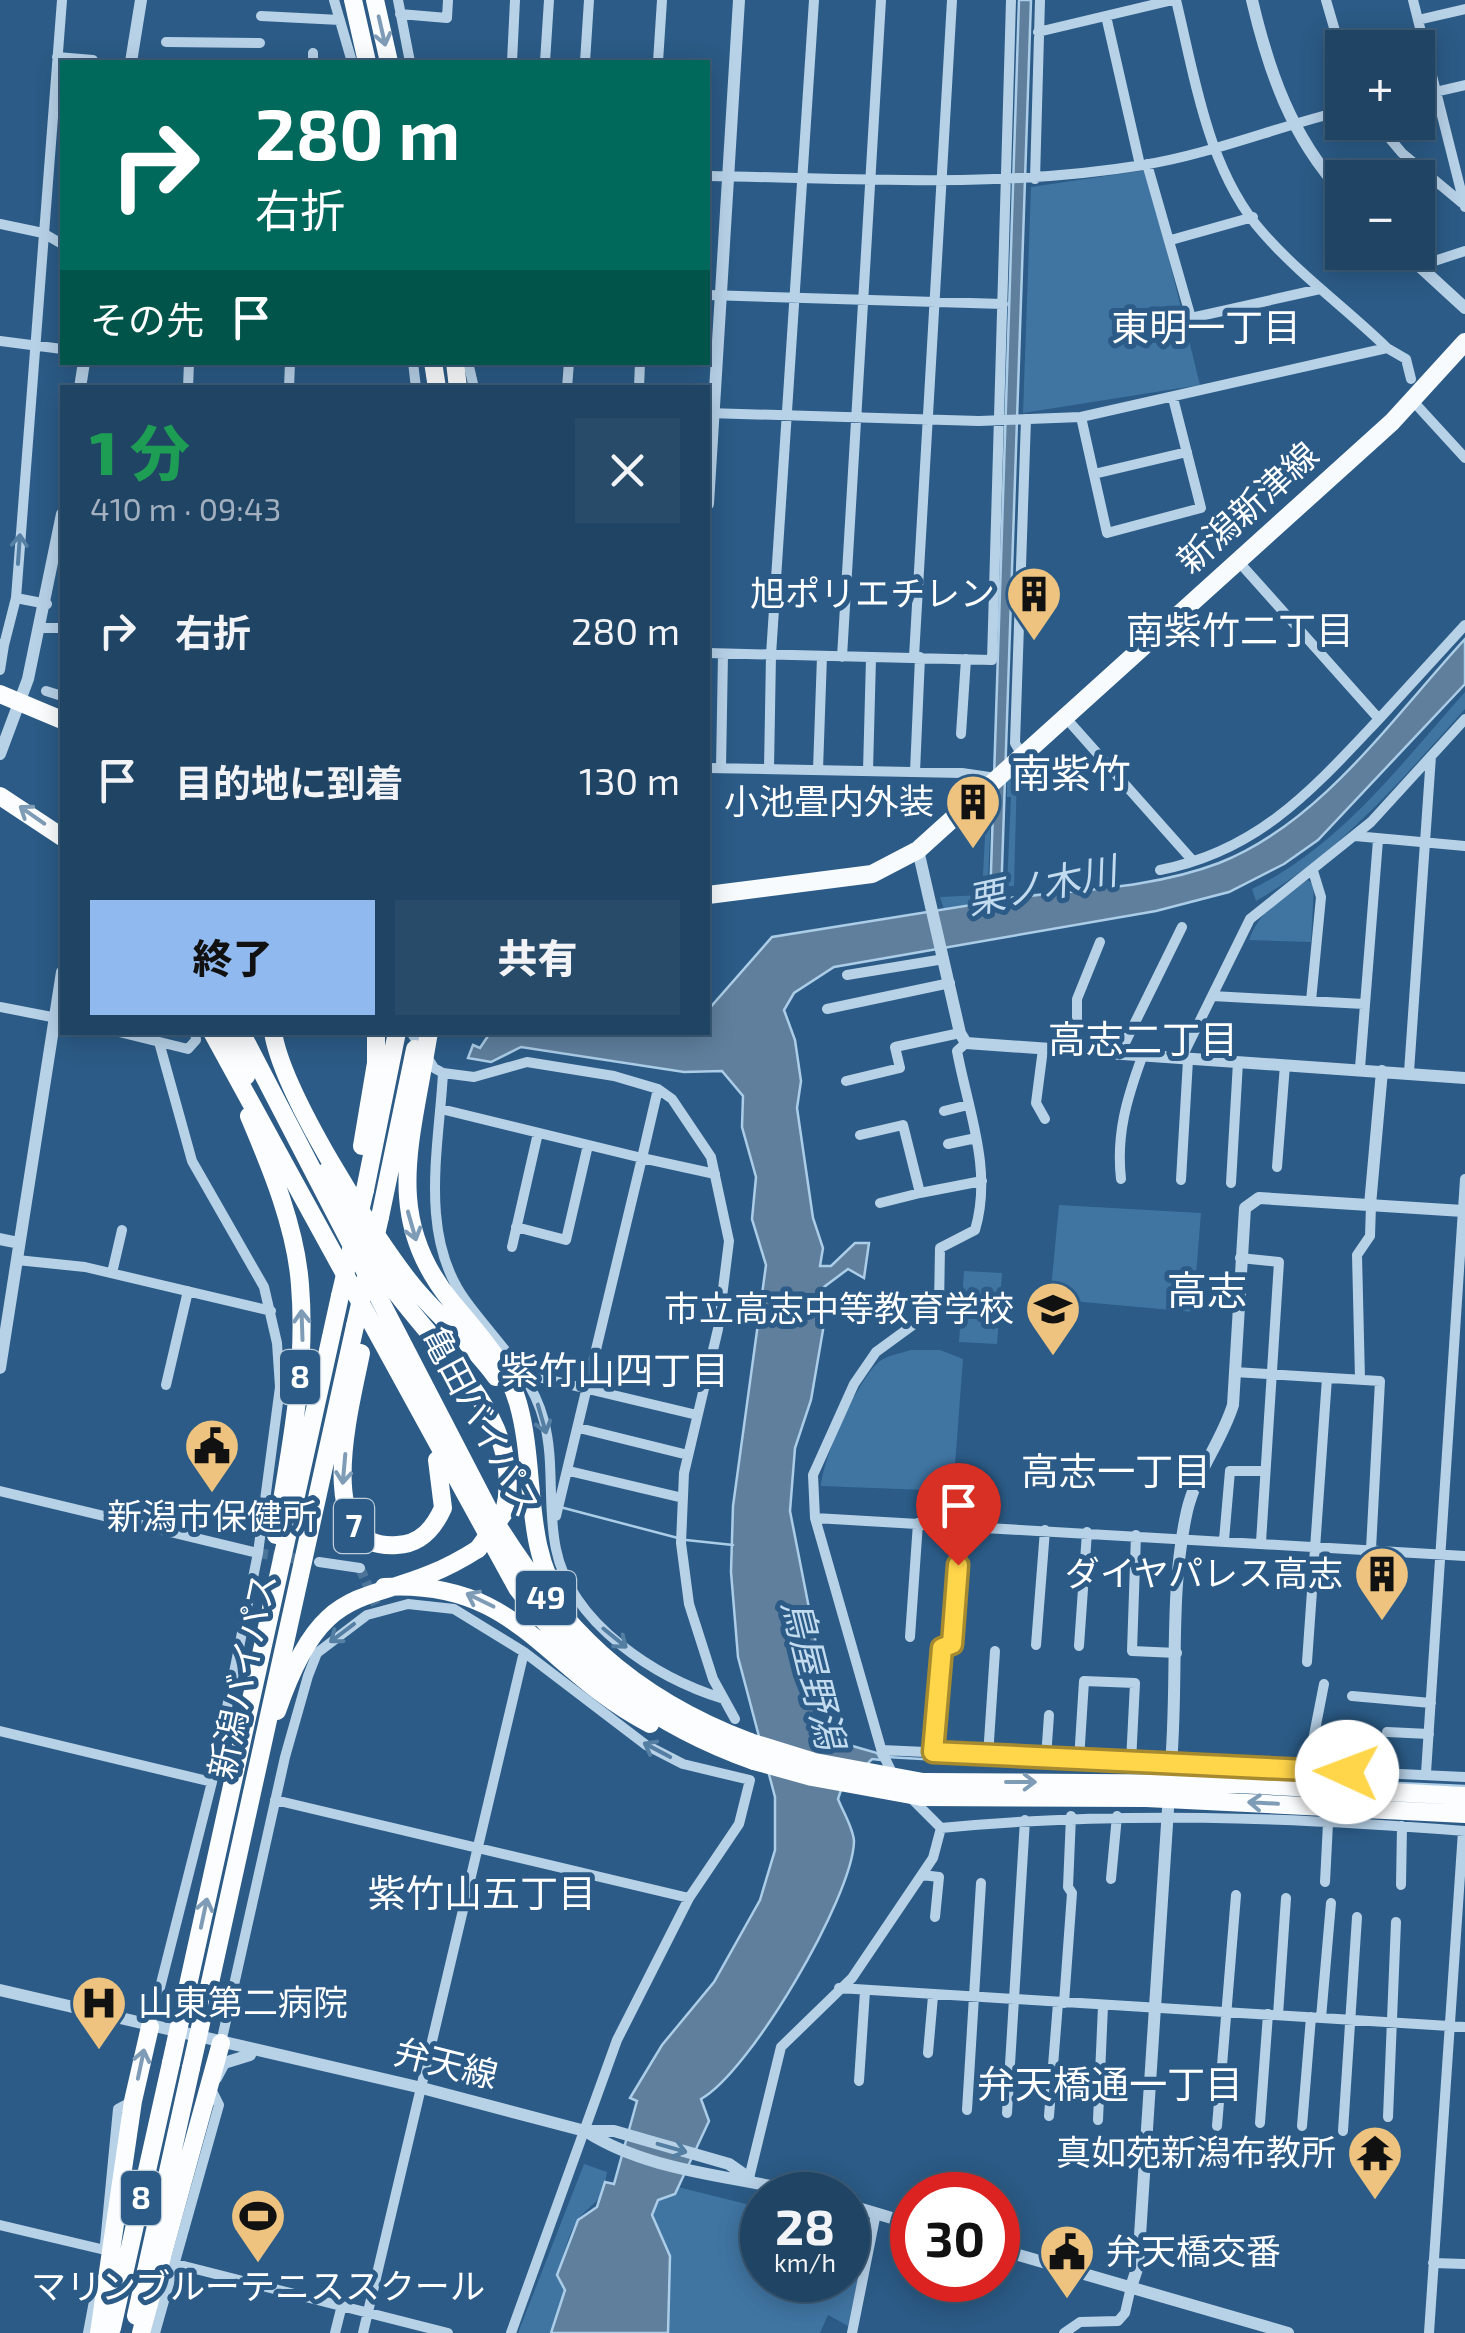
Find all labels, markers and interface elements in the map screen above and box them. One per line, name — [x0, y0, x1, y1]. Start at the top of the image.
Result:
one-way arrow — [374, 14, 392, 46]
map controls — [1325, 30, 1435, 270]
button: + — [1325, 30, 1435, 140]
text: 280 m — [255, 90, 460, 174]
icon: right — [90, 100, 220, 230]
button: − — [1325, 160, 1435, 270]
text: 右折 — [255, 182, 345, 236]
icon: arrive — [224, 290, 279, 345]
text: その先 — [90, 296, 204, 342]
district label: 東明一丁目 — [1111, 303, 1301, 349]
text: 1 分 — [90, 415, 190, 487]
button: close — [575, 418, 680, 523]
street label: 新潟新津線 — [1168, 432, 1326, 581]
text: 410 m · 09:43 — [90, 489, 281, 527]
one-way arrow — [10, 533, 29, 566]
building icon: 旭ポリエチレン — [1004, 564, 1064, 643]
place label: 旭ポリエチレン — [750, 571, 995, 613]
icon: right — [90, 603, 145, 658]
district label: 南紫竹二丁目 — [1126, 606, 1354, 652]
text: 280 m — [571, 607, 680, 653]
text: 右折 — [175, 609, 251, 655]
district label: 南紫竹 — [1011, 748, 1131, 796]
icon: arrive — [90, 753, 145, 808]
text: 130 m — [579, 757, 680, 803]
text: 目的地に到着 — [175, 759, 403, 805]
building icon: 小池畳内外装 — [943, 772, 1003, 851]
place label: 小池畳内外装 — [724, 779, 934, 821]
one-way arrow — [19, 805, 47, 826]
water label: 栗ノ木川 — [962, 845, 1125, 922]
button: 終了 — [90, 900, 375, 1015]
button: 共有 — [395, 900, 680, 1015]
district label: 高志二丁目 — [1048, 1015, 1238, 1061]
one-way arrow — [404, 1210, 422, 1241]
district label: 高志 — [1167, 1265, 1247, 1313]
school or university icon: 市立高志中等教育学校 — [1023, 1279, 1083, 1358]
place label: 市立高志中等教育学校 — [664, 1286, 1014, 1328]
one-way arrow — [292, 1310, 311, 1342]
street label: 亀田バイパス — [415, 1319, 550, 1523]
district label: 紫竹山四丁目 — [501, 1346, 729, 1392]
road number: 8 — [280, 1350, 320, 1404]
one-way arrow — [533, 1403, 552, 1435]
public building icon: 新潟市保健所 — [182, 1416, 242, 1495]
district label: 高志一丁目 — [1021, 1447, 1211, 1493]
one-way arrow — [334, 1452, 353, 1485]
pin — [916, 1463, 1001, 1566]
icon: arrive — [931, 1478, 986, 1533]
place label: 新潟市保健所 — [107, 1494, 317, 1536]
road number: 7 — [334, 1499, 374, 1553]
building icon: ダイヤパレス高志 — [1352, 1544, 1412, 1623]
place label: ダイヤパレス高志 — [1065, 1551, 1343, 1593]
street label: 新潟バイパス — [199, 1569, 283, 1782]
road number: 49 — [516, 1571, 576, 1625]
one-way arrow — [465, 1590, 495, 1609]
water label: 鳥屋野潟 — [774, 1594, 857, 1757]
one-way arrow — [329, 1622, 356, 1643]
one-way arrow — [602, 1627, 628, 1649]
position arrow — [1295, 1720, 1399, 1824]
one-way arrow — [643, 1740, 673, 1759]
one-way arrow — [1004, 1772, 1036, 1792]
one-way arrow — [1247, 1794, 1279, 1813]
district label: 紫竹山五丁目 — [368, 1869, 596, 1915]
one-way arrow — [196, 1898, 215, 1930]
hospital icon: 山東第二病院 — [69, 1973, 129, 2052]
place label: 山東第二病院 — [138, 1980, 348, 2022]
street label: 弁天線 — [390, 2029, 503, 2095]
one-way arrow — [132, 2049, 151, 2081]
district label: 弁天橋通一丁目 — [977, 2060, 1243, 2106]
temple icon: 真如苑新潟布教所 — [1345, 2123, 1405, 2202]
place label: 真如苑新潟布教所 — [1056, 2130, 1336, 2172]
one-way arrow — [656, 2139, 687, 2158]
road number: 8 — [121, 2171, 161, 2225]
speed limit sign: 30 — [890, 2172, 1020, 2302]
sports icon: マリンブルーテニススクール — [228, 2186, 288, 2265]
text: 28 — [775, 2195, 835, 2255]
public building icon: 弁天橋交番 — [1037, 2222, 1097, 2301]
place label: 弁天橋交番 — [1106, 2229, 1281, 2271]
text: km/h — [774, 2247, 836, 2277]
place label: マリンブルーテニススクール — [31, 2264, 485, 2306]

